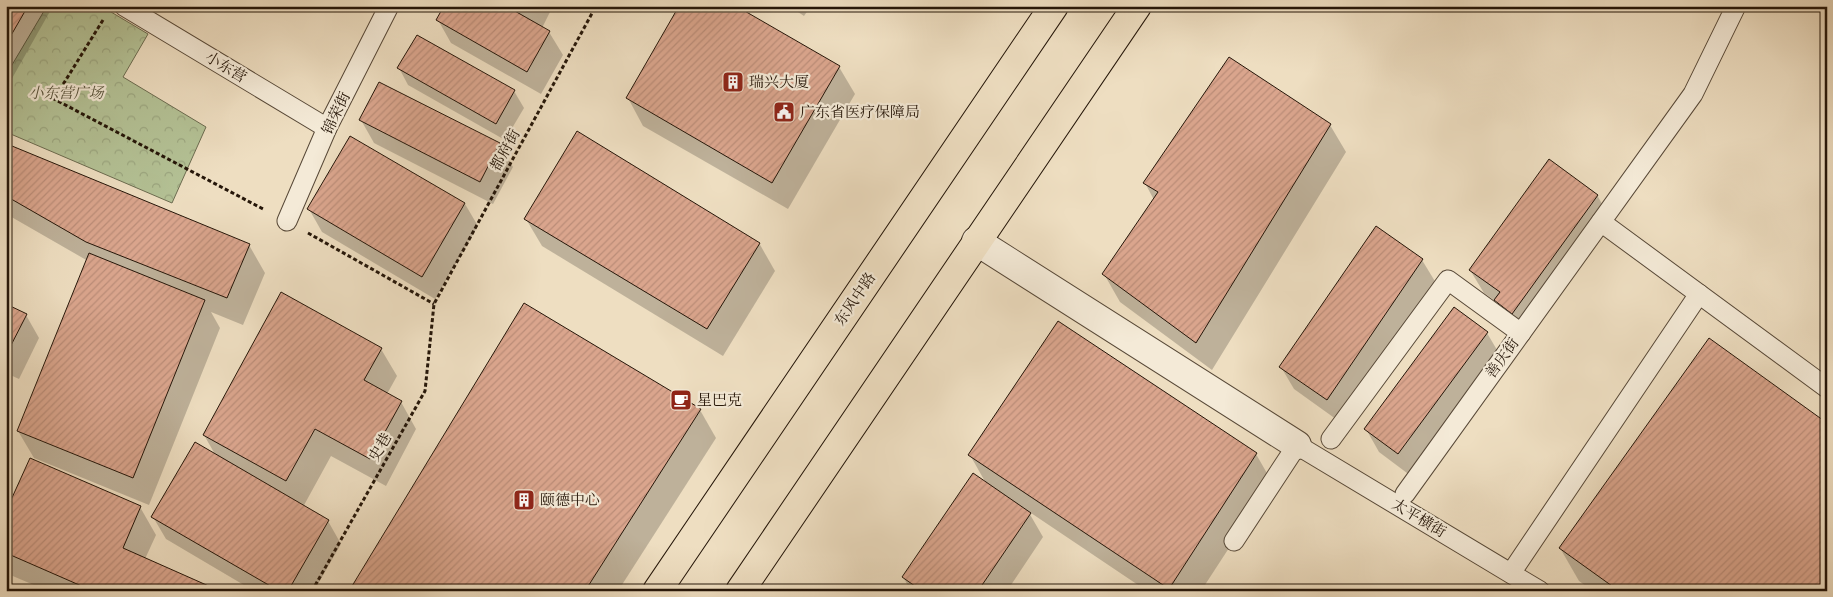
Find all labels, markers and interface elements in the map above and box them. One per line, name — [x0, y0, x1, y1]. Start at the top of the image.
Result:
street label: 小东营 — [202, 48, 250, 87]
building icon: 瑞兴大厦 — [721, 70, 745, 94]
place label: 瑞兴大厦 — [749, 73, 809, 92]
park label: 小东营广场 — [28, 84, 105, 103]
street label: 锦荣街 — [318, 89, 355, 138]
public building icon: 广东省医疗保障局 — [772, 100, 796, 124]
place label: 广东省医疗保障局 — [800, 103, 920, 122]
street label: 都府街 — [486, 126, 525, 175]
street label: 东风中路 — [831, 269, 880, 329]
street label: 善庆街 — [1481, 335, 1523, 382]
cafe icon: 星巴克 — [669, 388, 693, 412]
place label: 星巴克 — [697, 391, 742, 410]
street label: 史巷 — [365, 430, 396, 465]
building icon: 颐德中心 — [512, 488, 536, 512]
place label: 颐德中心 — [540, 491, 600, 510]
street label: 太平横街 — [1388, 495, 1449, 542]

